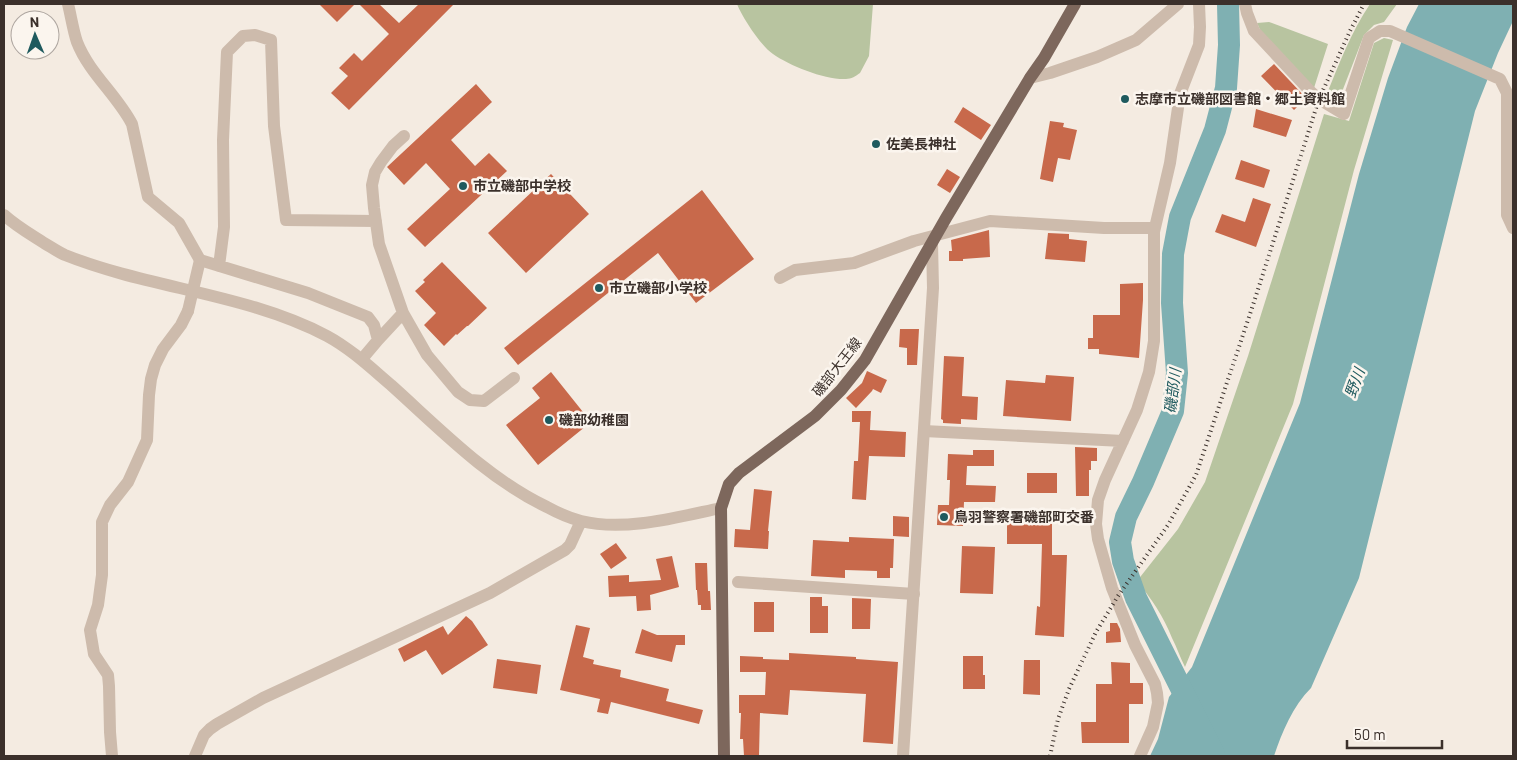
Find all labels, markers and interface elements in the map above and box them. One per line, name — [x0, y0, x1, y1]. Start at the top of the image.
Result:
north arrow — [10, 10, 60, 60]
text: N — [30, 13, 39, 30]
place label: 志摩市立磯部図書館・郷土資料館 — [1135, 90, 1345, 107]
marker: 志摩市立磯部図書館・郷土資料館 — [1119, 93, 1131, 105]
place label: 佐美長神社 — [886, 135, 956, 152]
marker: 佐美長神社 — [870, 138, 882, 150]
place label: 市立磯部中学校 — [473, 177, 571, 194]
marker: 市立磯部中学校 — [457, 180, 469, 192]
place label: 市立磯部小学校 — [609, 279, 707, 296]
marker: 市立磯部小学校 — [593, 282, 605, 294]
street label: 磯部大王線 — [808, 334, 865, 400]
water label: 野川 — [1340, 364, 1368, 400]
water label: 磯部川 — [1160, 365, 1184, 414]
place label: 磯部幼稚園 — [558, 411, 629, 428]
marker: 磯部幼稚園 — [543, 414, 555, 426]
place label: 鳥羽警察署磯部町交番 — [954, 508, 1094, 525]
marker: 鳥羽警察署磯部町交番 — [938, 511, 950, 523]
scale bar — [1347, 718, 1442, 750]
text: 50 m — [1354, 725, 1386, 743]

